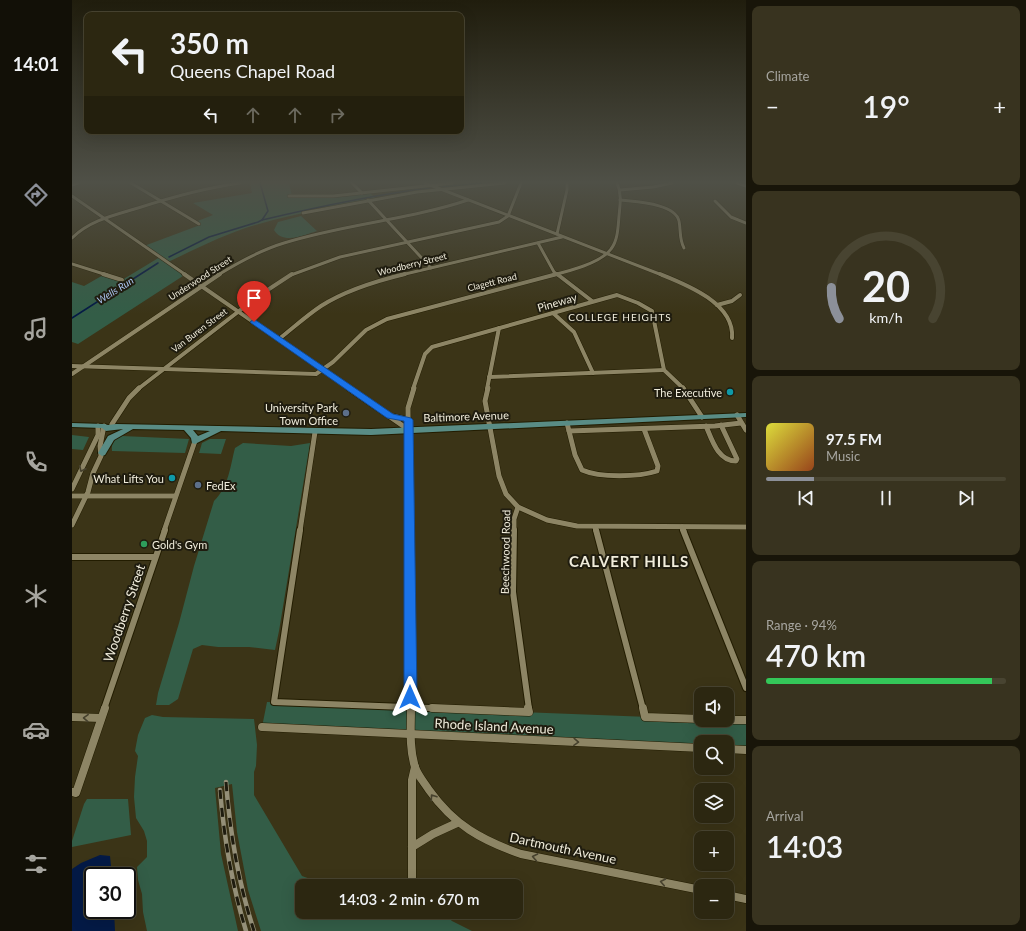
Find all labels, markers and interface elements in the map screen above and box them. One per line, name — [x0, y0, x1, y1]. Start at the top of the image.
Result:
text: 350 m — [170, 26, 249, 60]
icon: left — [104, 28, 156, 80]
text: 14:01 — [13, 53, 59, 75]
text: Queens Chapel Road — [170, 60, 335, 82]
text: Climate — [766, 68, 809, 84]
text: 19° — [862, 88, 910, 124]
text: − — [766, 93, 779, 120]
text: + — [993, 93, 1006, 120]
icon: left — [200, 104, 222, 126]
icon: ahead — [242, 104, 264, 126]
icon: ahead — [284, 104, 306, 126]
icon: right — [326, 104, 348, 126]
icon: directions — [22, 181, 50, 209]
street label: Woodberry Street — [376, 250, 448, 278]
street label: Underwood Street — [166, 253, 234, 302]
text: 20 — [862, 260, 910, 310]
street label: Clagett Road — [466, 271, 518, 293]
water label: Wells Run — [94, 274, 136, 306]
pin — [237, 281, 271, 322]
icon: arrive — [243, 287, 265, 309]
street label: Pineway — [536, 290, 579, 314]
street label: Van Buren Street — [169, 305, 230, 355]
text: km/h — [869, 308, 903, 325]
district label: COLLEGE HEIGHTS — [568, 311, 672, 323]
icon: music — [22, 315, 50, 343]
place label: The Executive — [654, 386, 722, 399]
marker: The Executive — [725, 387, 735, 397]
place label: University Park Town Office — [265, 401, 338, 427]
marker: University Park Town Office — [341, 408, 351, 418]
street label: Baltimore Avenue — [423, 408, 509, 424]
text: 97.5 FM — [826, 430, 882, 448]
icon: phone — [22, 448, 50, 476]
text: Music — [826, 448, 860, 464]
one-way arrow — [79, 465, 87, 472]
place label: What Lifts You — [93, 472, 164, 485]
marker: What Lifts You — [167, 473, 177, 483]
place label: FedEx — [206, 479, 236, 492]
marker: FedEx — [193, 480, 203, 490]
icon: previous — [795, 487, 817, 509]
icon: pause — [875, 487, 897, 509]
icon: next — [955, 487, 977, 509]
street label: Beechwood Road — [498, 510, 512, 594]
place label: Gold's Gym — [152, 538, 207, 551]
marker: Gold's Gym — [139, 539, 149, 549]
district label: CALVERT HILLS — [569, 552, 689, 570]
street label: Woodberry Street — [100, 562, 148, 664]
icon: climate — [22, 582, 50, 610]
text: Range · 94% — [766, 617, 837, 633]
text: 470 km — [766, 637, 866, 673]
position arrow — [389, 676, 431, 718]
map controls — [694, 687, 734, 919]
button: sound — [694, 687, 734, 727]
one-way arrow — [83, 713, 89, 722]
street label: Rhode Island Avenue — [434, 715, 554, 737]
icon: car — [22, 716, 50, 744]
button: search — [694, 735, 734, 775]
one-way arrow — [573, 738, 579, 746]
button: layers — [694, 783, 734, 823]
one-way arrow — [431, 794, 438, 801]
text: Arrival — [766, 808, 803, 824]
text: 14:03 — [766, 828, 843, 864]
street label: Dartmouth Avenue — [508, 829, 618, 867]
button: + — [694, 831, 734, 871]
icon: filters — [22, 850, 50, 878]
one-way arrow — [532, 853, 538, 861]
speed limit sign: 30 — [84, 867, 136, 919]
one-way arrow — [660, 878, 666, 887]
button: − — [694, 879, 734, 919]
text: 14:03 · 2 min · 670 m — [339, 890, 479, 908]

